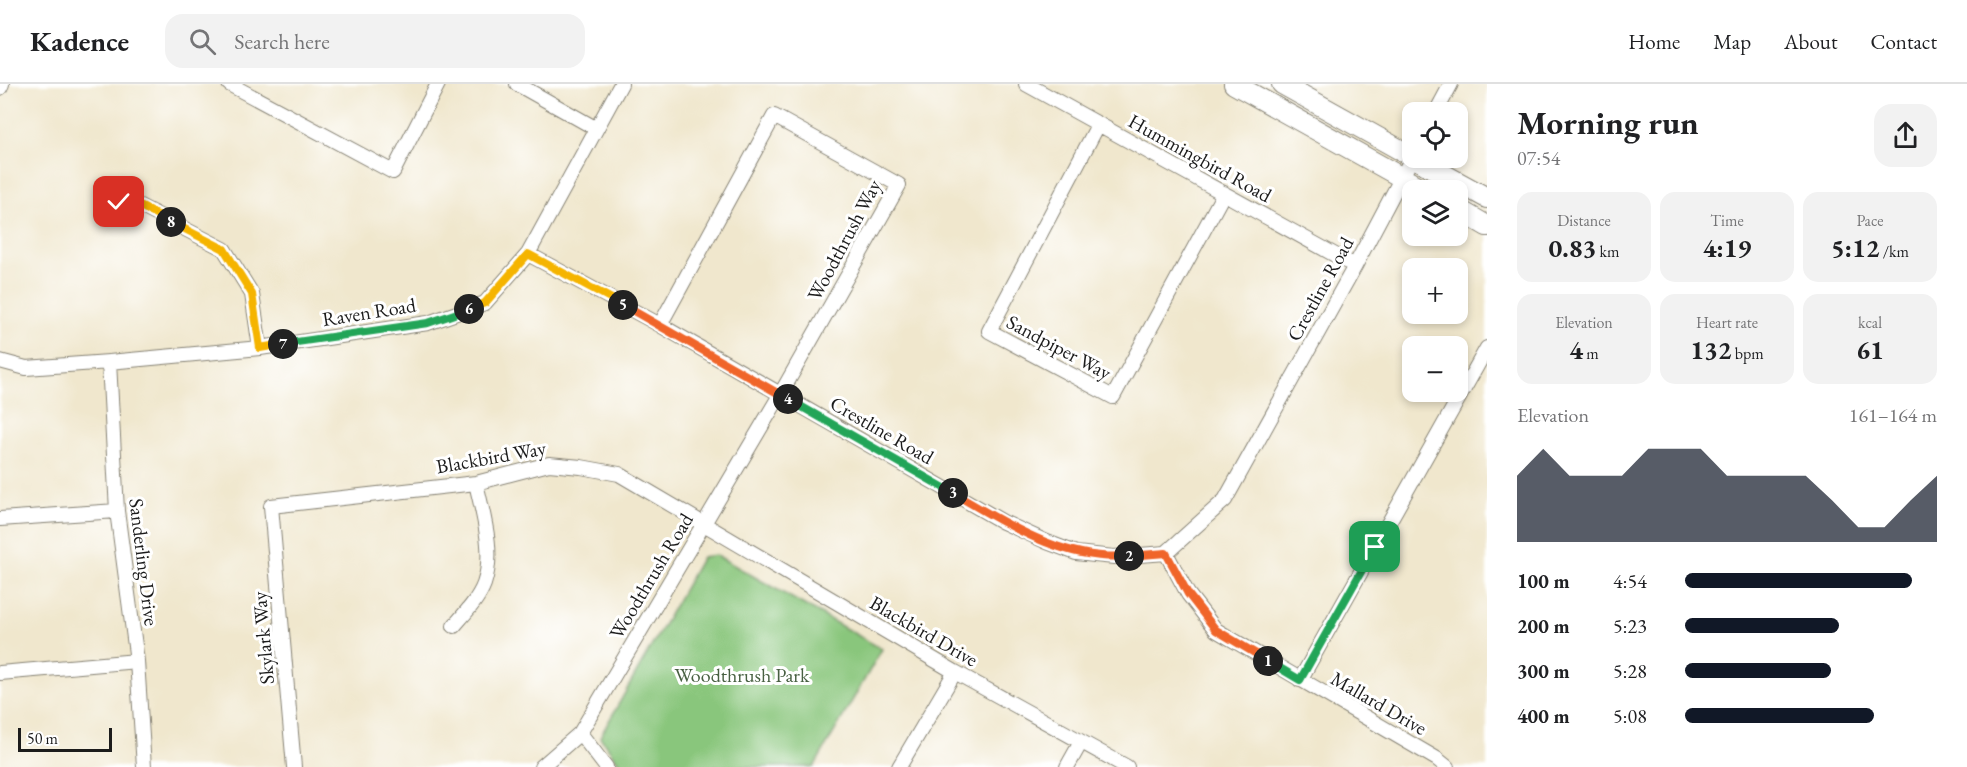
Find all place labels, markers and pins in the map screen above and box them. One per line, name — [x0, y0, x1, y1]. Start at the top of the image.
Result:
pin — [93, 176, 144, 227]
pin: 8 — [156, 207, 186, 237]
pin: 5 — [608, 290, 638, 320]
pin: 6 — [454, 294, 484, 324]
pin: 7 — [268, 329, 298, 359]
pin: 4 — [773, 384, 803, 414]
pin: 3 — [938, 478, 968, 508]
pin — [1349, 521, 1400, 572]
pin: 2 — [1114, 541, 1144, 571]
pin: 1 — [1253, 646, 1283, 676]

